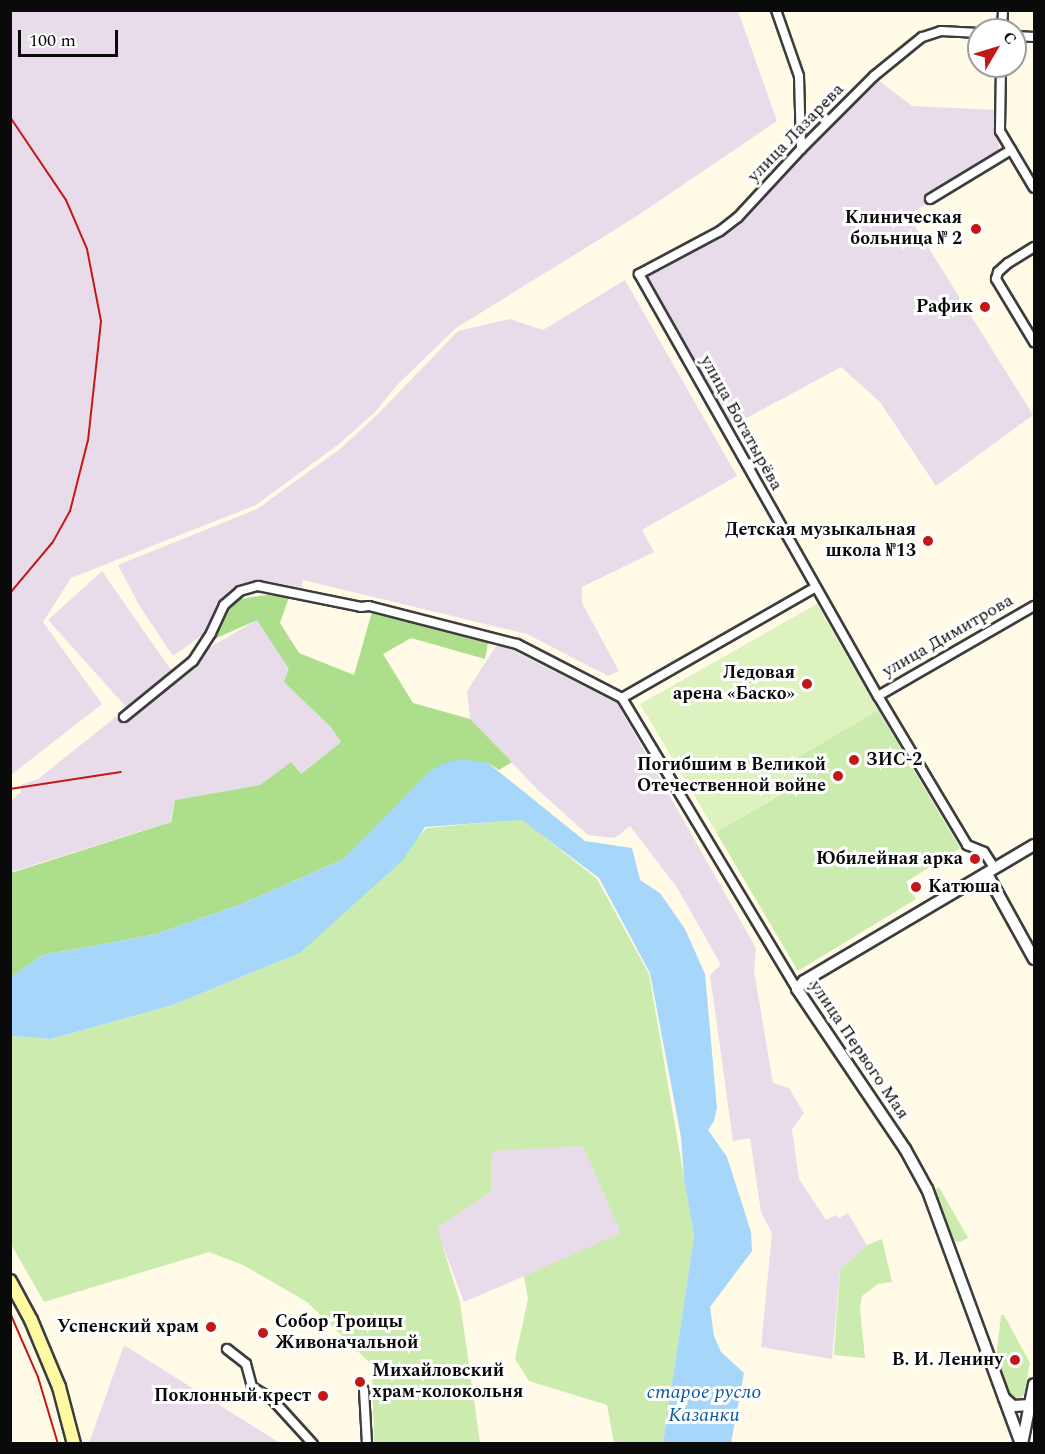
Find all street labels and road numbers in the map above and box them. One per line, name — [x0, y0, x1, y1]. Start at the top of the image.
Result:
street label: улица Лазарева — [743, 79, 849, 187]
street label: улица Богатырёва — [695, 352, 787, 494]
street label: улица Димитрова — [879, 590, 1017, 682]
street label: улица Первого Мая — [805, 976, 913, 1124]

